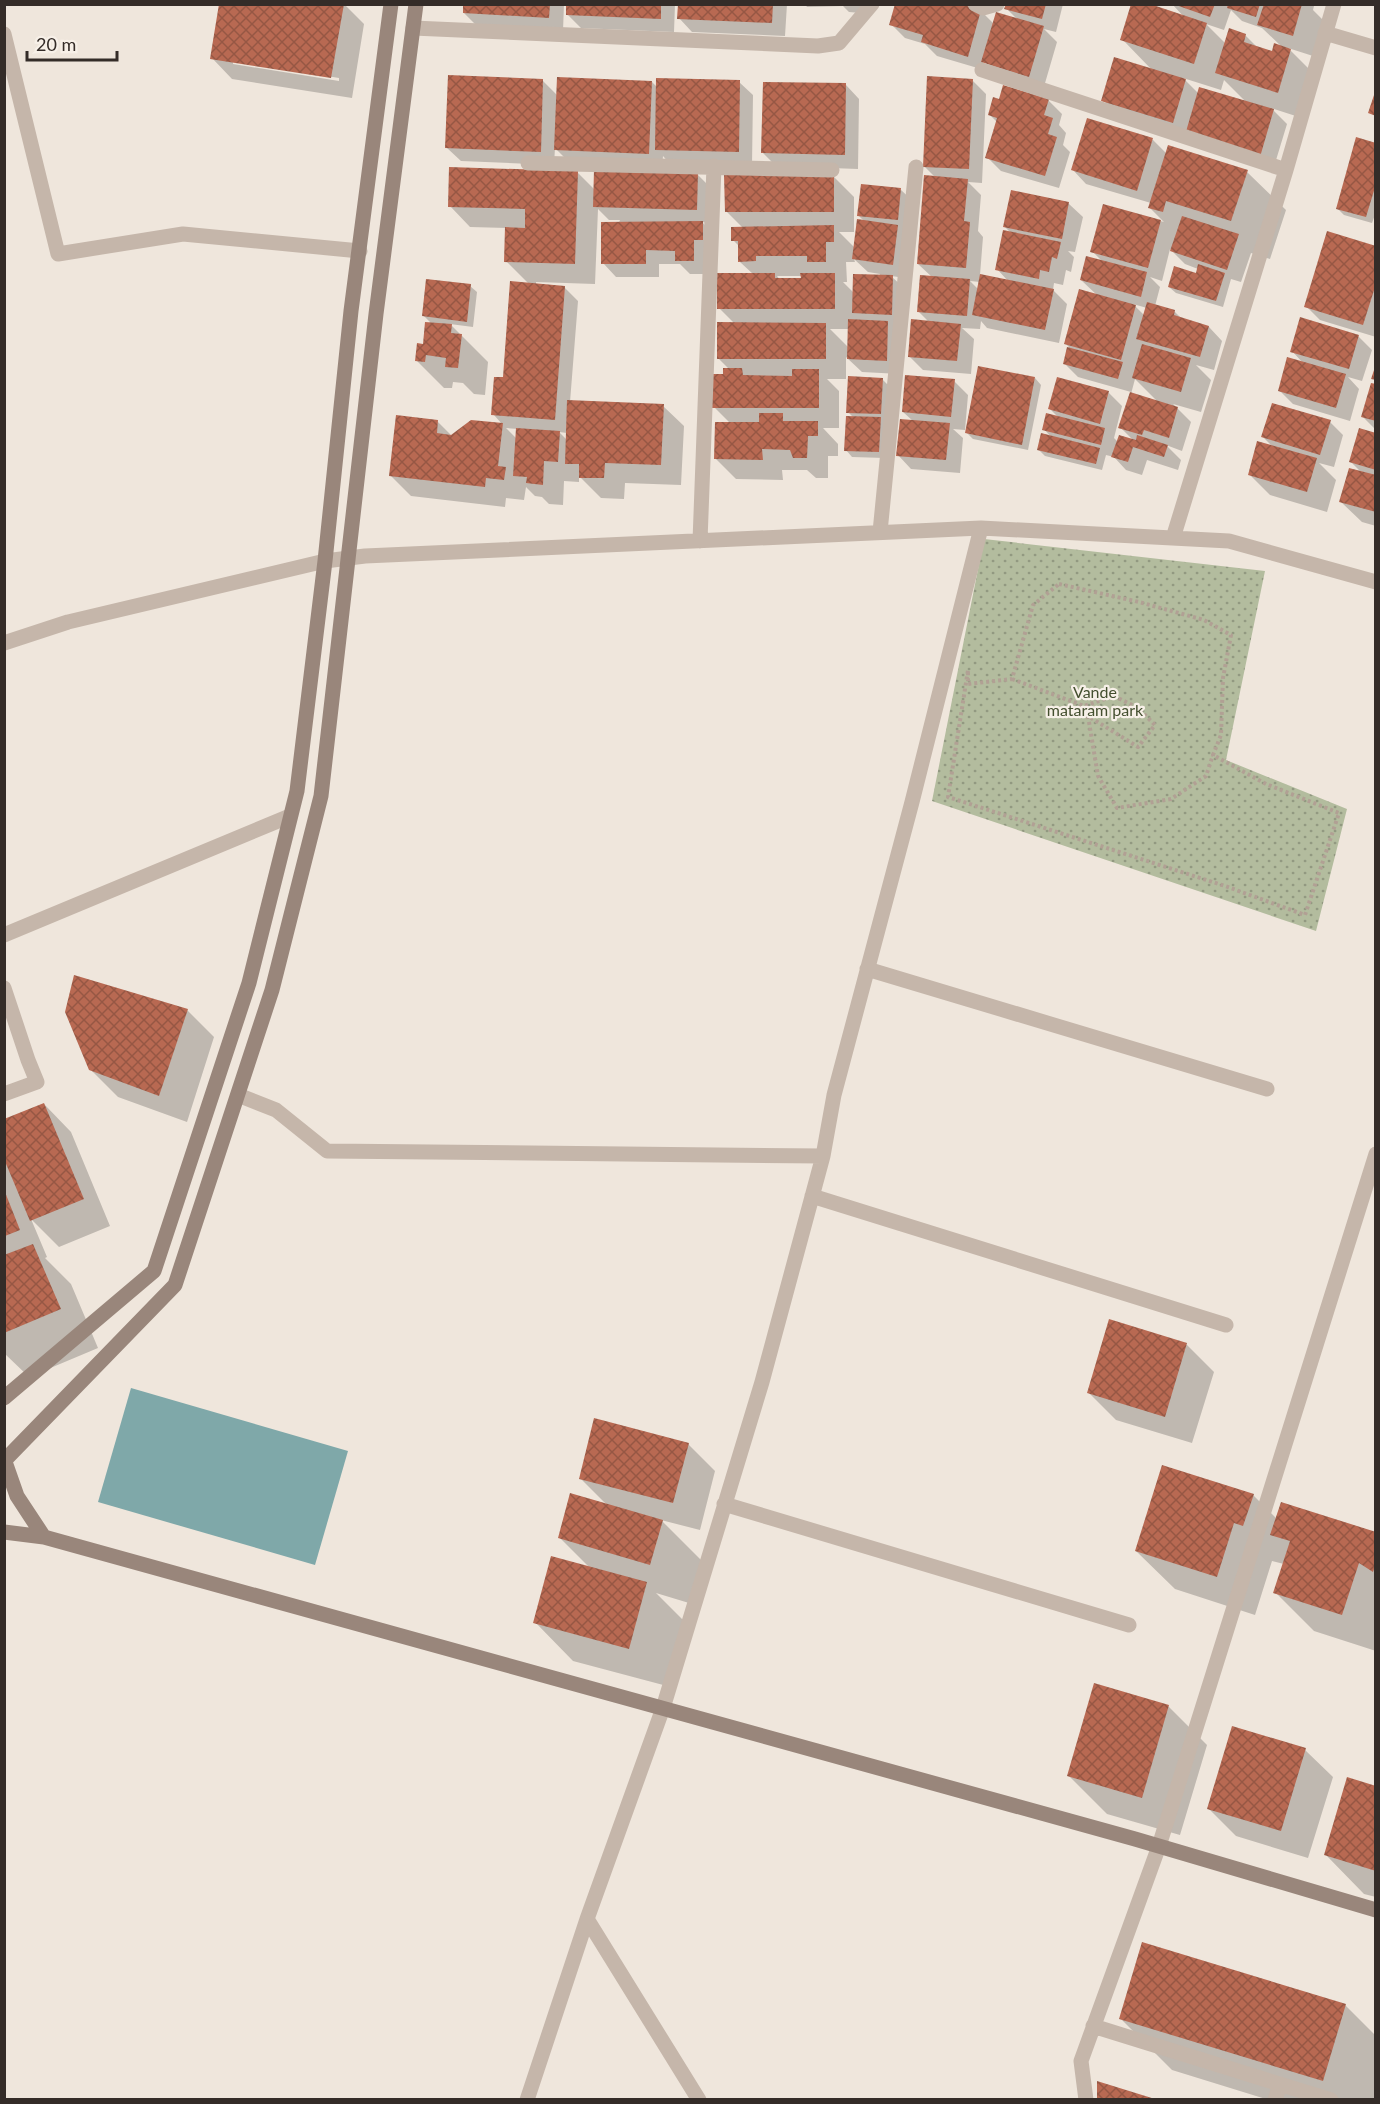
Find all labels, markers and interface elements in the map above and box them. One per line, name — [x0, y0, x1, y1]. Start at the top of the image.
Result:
scale bar — [27, 24, 117, 62]
text: 20 m — [36, 33, 76, 55]
park label: Vande mataram park — [1047, 682, 1144, 719]

